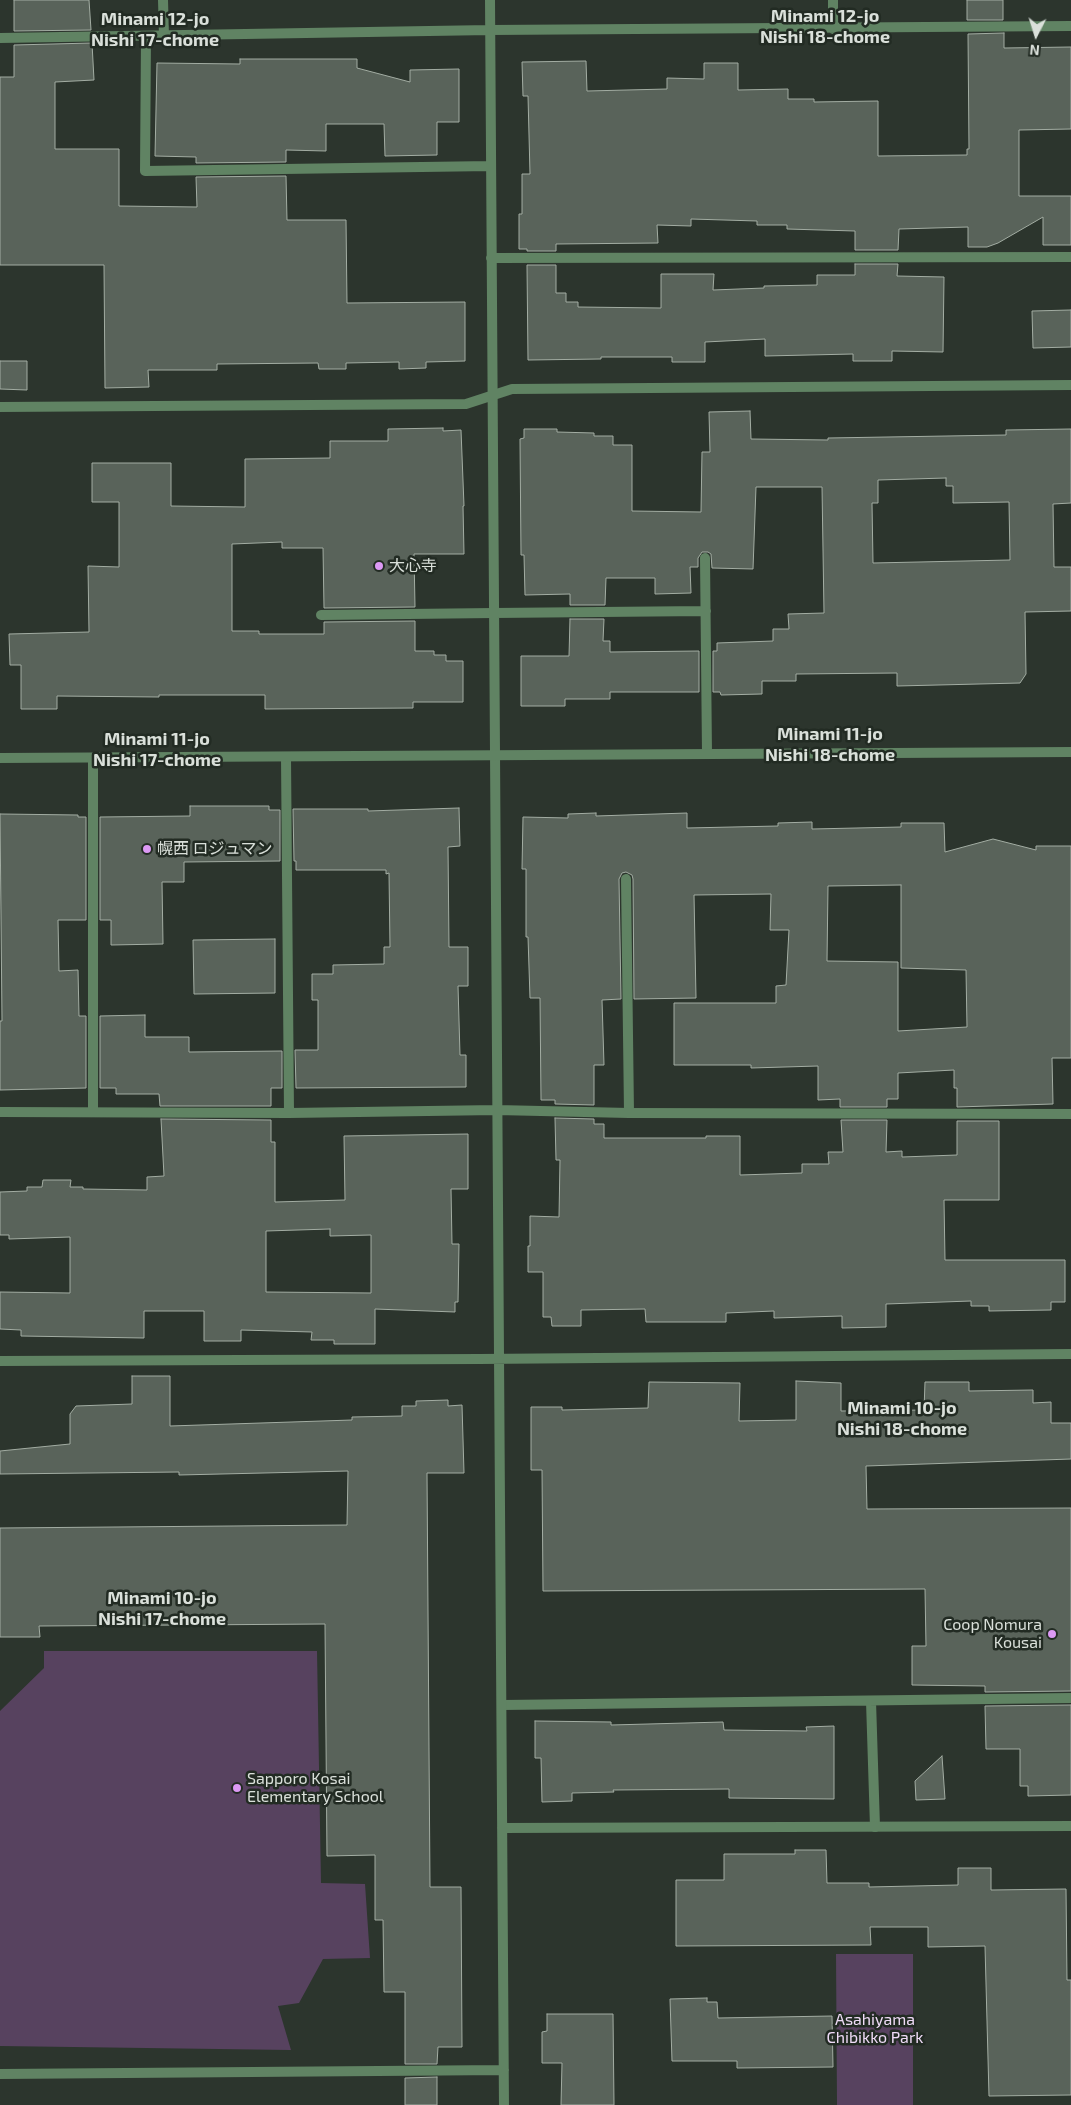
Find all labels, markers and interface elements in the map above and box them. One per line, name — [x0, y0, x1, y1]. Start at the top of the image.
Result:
district label: Minami 12-jo Nishi 18-chome — [760, 5, 890, 48]
district label: Minami 12-jo Nishi 17-chome — [91, 8, 219, 50]
north arrow — [1011, 10, 1061, 60]
text: N — [1029, 42, 1040, 59]
place label: 大心寺 — [389, 556, 437, 576]
marker: 大心寺 — [373, 560, 385, 572]
district label: Minami 11-jo Nishi 18-chome — [765, 723, 895, 766]
district label: Minami 11-jo Nishi 17-chome — [93, 728, 221, 771]
place label: 幌西 ロジュマン — [157, 839, 273, 859]
marker: 幌西 ロジュマン — [141, 843, 153, 855]
district label: Minami 10-jo Nishi 18-chome — [837, 1397, 967, 1440]
district label: Minami 10-jo Nishi 17-chome — [98, 1587, 226, 1630]
place label: Coop Nomura Kousai — [943, 1615, 1042, 1653]
marker: Coop Nomura Kousai — [1046, 1628, 1058, 1640]
place label: Sapporo Kosai Elementary School — [247, 1769, 384, 1807]
marker: Sapporo Kosai Elementary School — [231, 1782, 243, 1794]
park label: Asahiyama Chibikko Park — [827, 2010, 923, 2048]

